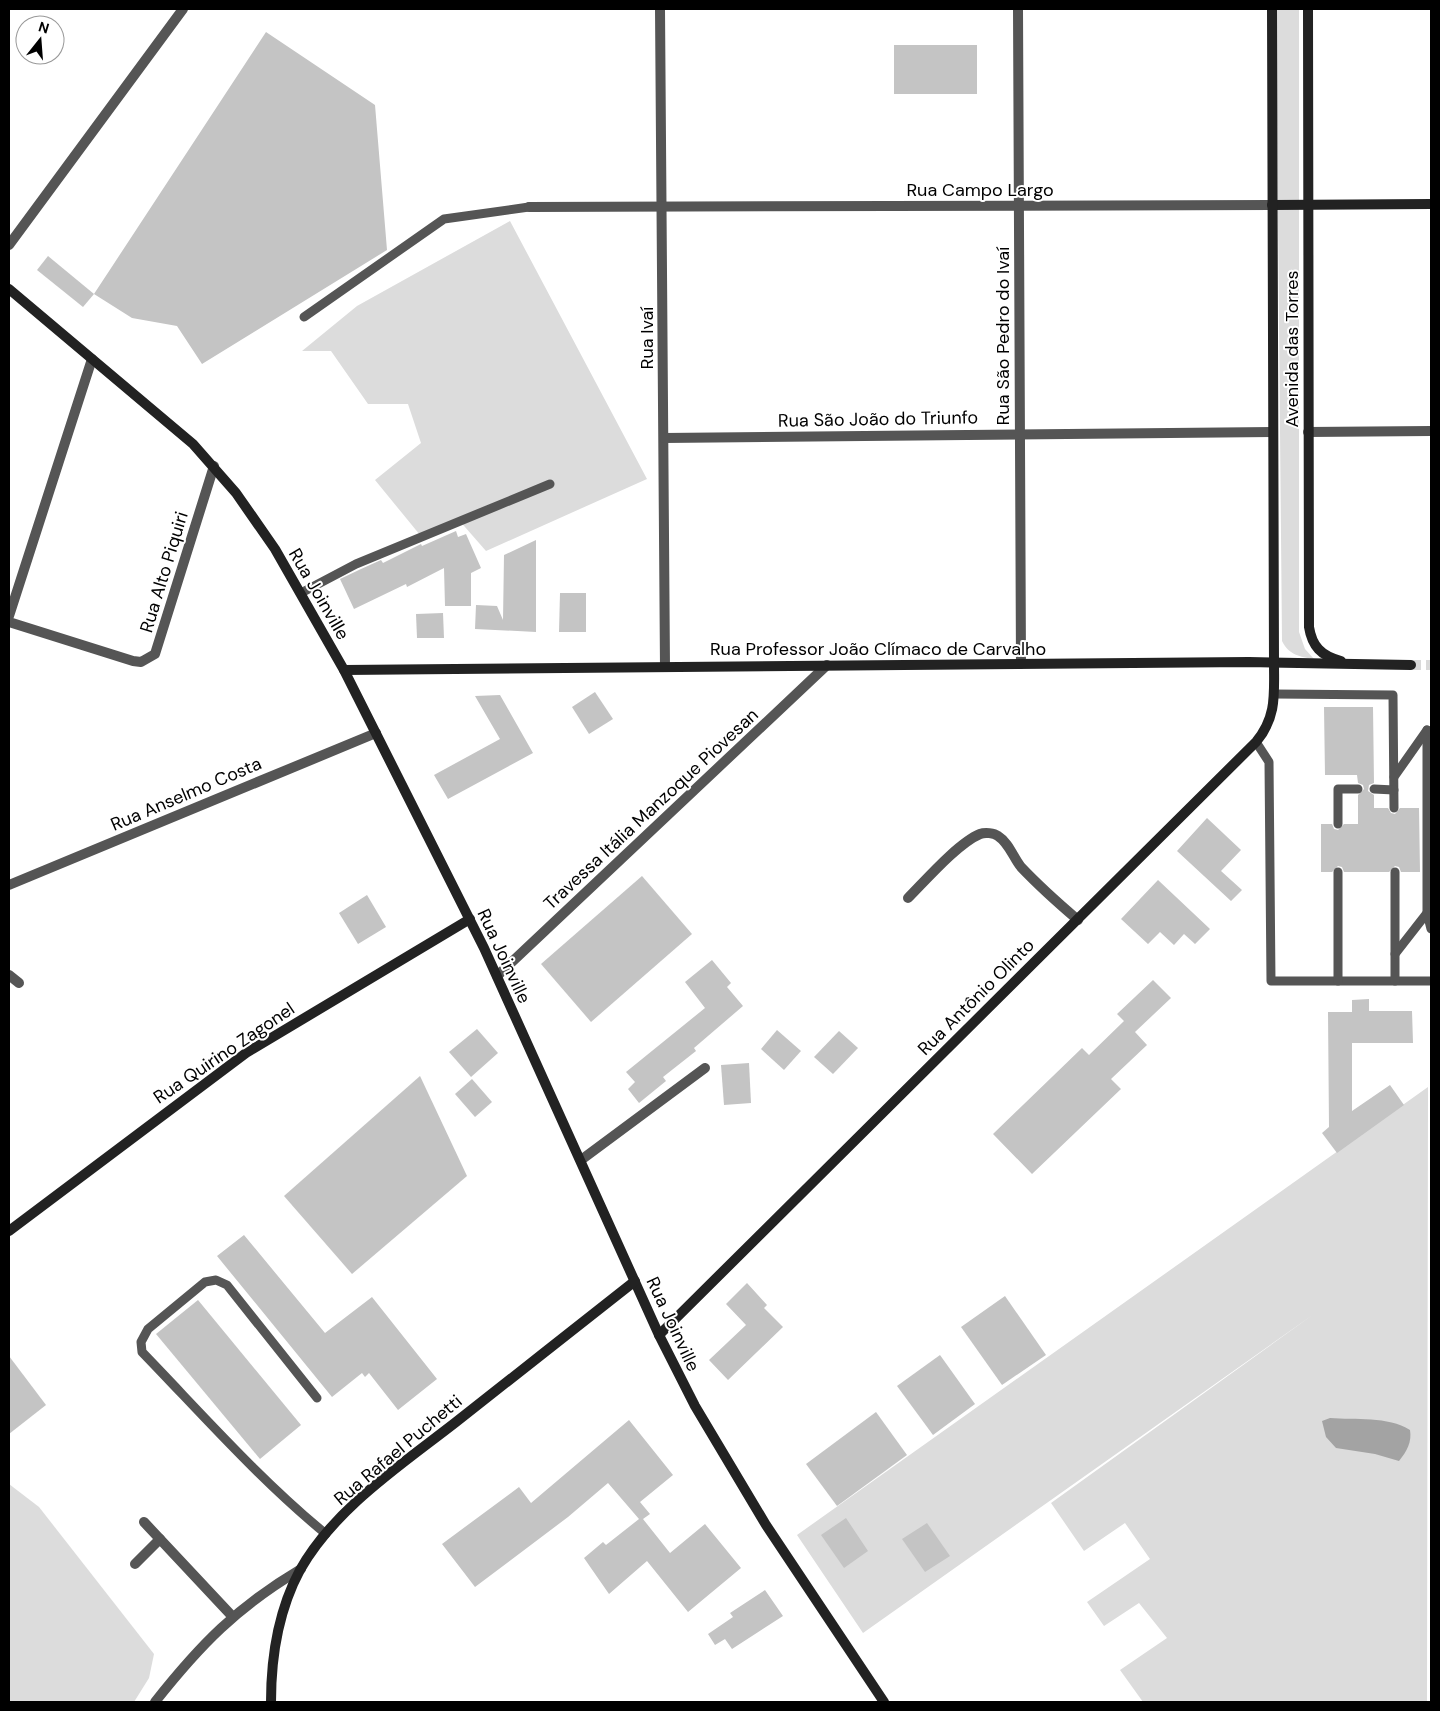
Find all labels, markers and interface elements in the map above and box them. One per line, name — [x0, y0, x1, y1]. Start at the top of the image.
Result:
north arrow — [15, 15, 65, 65]
text: N — [36, 17, 51, 38]
street label: Rua Campo Largo — [906, 178, 1054, 202]
street label: Rua São Pedro do Ivaí — [991, 247, 1015, 425]
street label: Avenida das Torres — [1280, 270, 1304, 428]
street label: Rua Ivaí — [635, 307, 659, 369]
street label: Rua São João do Triunfo — [778, 405, 978, 433]
street label: Rua Alto Piquiri — [134, 508, 194, 636]
street label: Rua Joinville — [283, 544, 355, 644]
street label: Rua Professor João Clímaco de Carvalho — [710, 637, 1046, 661]
street label: Travessa Itália Manzoque Piovesan — [539, 703, 763, 915]
street label: Rua Anselmo Costa — [107, 751, 265, 837]
street label: Rua Joinville — [472, 905, 536, 1007]
street label: Rua Antônio Olinto — [913, 934, 1039, 1060]
street label: Rua Quirino Zagonel — [149, 997, 299, 1109]
street label: Rua Joinville — [641, 1273, 705, 1375]
street label: Rua Rafael Puchetti — [329, 1389, 467, 1511]

